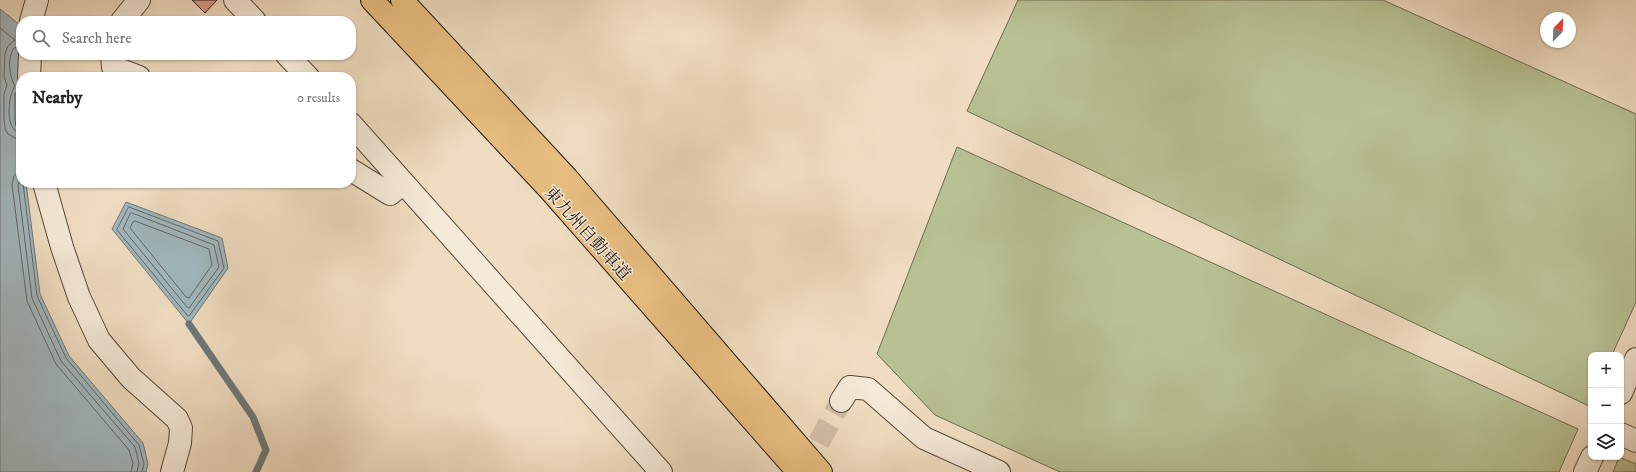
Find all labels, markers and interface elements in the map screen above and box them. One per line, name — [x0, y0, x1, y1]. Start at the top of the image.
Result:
north arrow — [1540, 12, 1576, 48]
search box — [16, 16, 356, 60]
icon: search — [30, 27, 52, 49]
text: Search here — [62, 29, 131, 48]
text: Nearby — [32, 87, 82, 109]
text: 0 results — [297, 90, 340, 106]
street label: 東九州自動車道 — [539, 182, 635, 285]
map controls — [1588, 352, 1624, 460]
button: + — [1588, 352, 1624, 388]
button: − — [1588, 388, 1624, 424]
button: layers — [1588, 424, 1624, 460]

